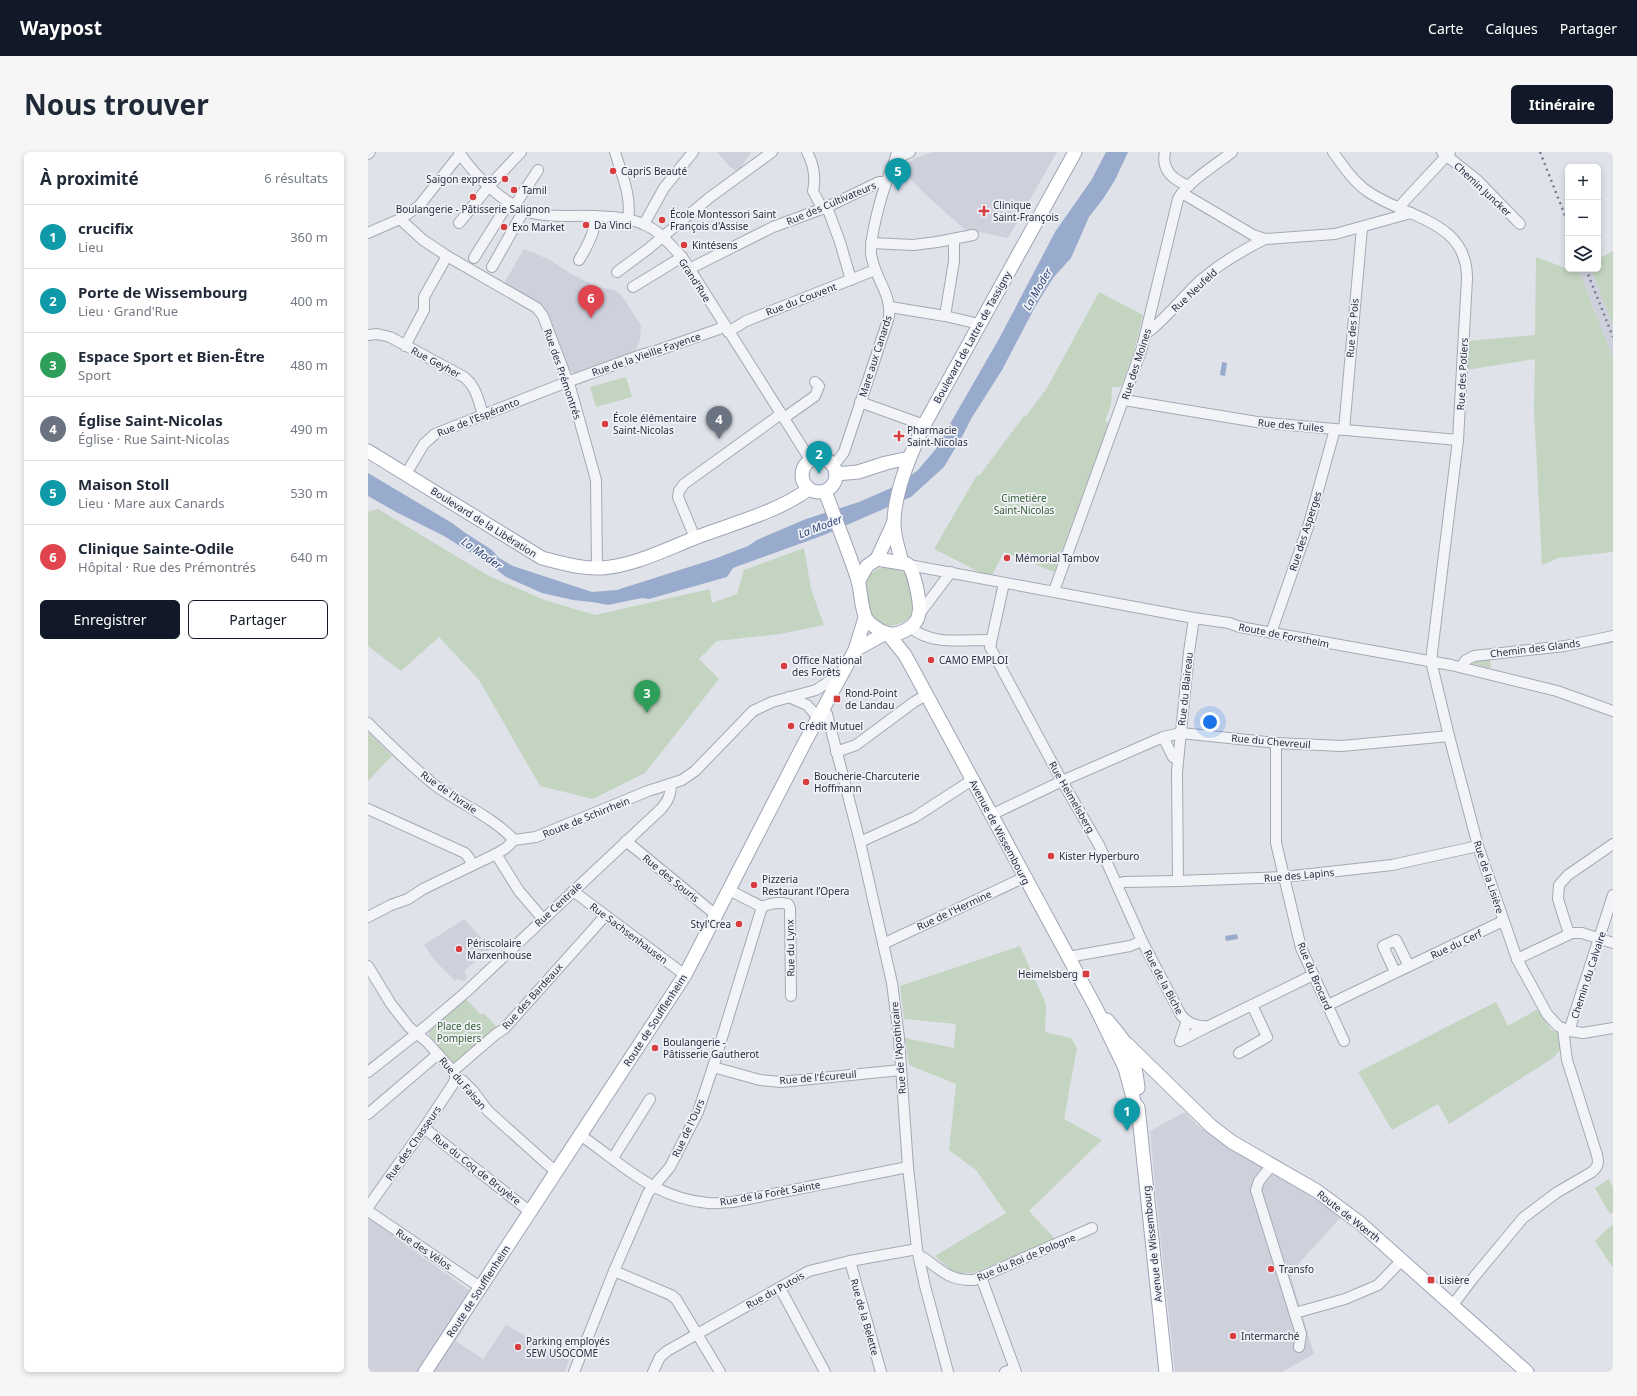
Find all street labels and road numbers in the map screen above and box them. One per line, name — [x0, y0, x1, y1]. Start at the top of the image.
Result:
street label: Chemin Juncker — [1451, 159, 1515, 219]
street label: Rue des Cultivateurs — [784, 178, 878, 228]
street label: Grand'Rue — [676, 255, 715, 305]
street label: Rue Neufeld — [1168, 265, 1220, 315]
street label: Boulevard de Lattre de Tassigny — [930, 268, 1015, 406]
street label: Rue du Couvent — [764, 279, 839, 319]
street label: Rue des Pois — [1342, 298, 1362, 358]
street label: Mare aux Canards — [855, 313, 895, 399]
street label: Rue des Moines — [1118, 326, 1154, 401]
street label: Rue des Prémontrés — [541, 327, 585, 421]
street label: Rue de la Vieille Fayence — [590, 329, 703, 379]
street label: Rue des Potiers — [1453, 337, 1471, 411]
street label: Rue Geyher — [409, 343, 463, 381]
street label: Rue de l'Espéranto — [435, 394, 521, 440]
street label: Rue des Tuiles — [1257, 415, 1325, 435]
street label: Boulevard de la Libération — [428, 484, 540, 560]
street label: Rue des Asperges — [1285, 489, 1325, 573]
street label: Route de Forstheim — [1237, 619, 1331, 651]
street label: Chemin des Glands — [1489, 636, 1581, 660]
street label: Rue du Blaireau — [1174, 651, 1196, 727]
street label: Rue du Chevreuil — [1231, 731, 1311, 751]
street label: Rue Heimelsberg — [1046, 759, 1098, 835]
street label: Rue de l'Ivraie — [418, 767, 480, 817]
street label: Avenue de Wissembourg — [966, 777, 1034, 887]
street label: Route de Schirrhein — [540, 793, 632, 841]
street label: Rue de la Lisière — [1471, 839, 1508, 916]
street label: Rue des Souris — [640, 851, 702, 905]
street label: Rue des Lapins — [1263, 865, 1335, 885]
street label: Rue Centrale — [531, 878, 585, 930]
street label: Rue de l'Hermine — [914, 886, 994, 933]
street label: Rue Sachsenhausen — [587, 899, 671, 967]
street label: Rue du Lynx — [782, 918, 797, 977]
street label: Rue du Cerf — [1428, 926, 1484, 962]
street label: Chemin du Calvaire — [1567, 929, 1609, 1021]
street label: Rue du Brocard — [1294, 940, 1336, 1012]
street label: Rue de la Biche — [1141, 947, 1187, 1017]
street label: Rue des Bardeaux — [498, 959, 566, 1032]
street label: Route de Soufflenheim — [620, 971, 690, 1069]
street label: Rue de l'Apothicaire — [887, 1001, 909, 1095]
street label: Rue du Faisan — [436, 1054, 490, 1112]
street label: Rue de l'Écureuil — [779, 1067, 857, 1087]
street label: Rue de l'Ours — [668, 1096, 708, 1159]
street label: Rue des Chasseurs — [382, 1103, 444, 1183]
street label: Rue du Coq de Bruyère — [430, 1130, 524, 1208]
street label: Rue de la Forêt Sainte — [719, 1177, 822, 1209]
street label: Avenue de Wissembourg — [1139, 1185, 1165, 1303]
street label: Route de Wœrth — [1314, 1187, 1384, 1245]
street label: Rue des Vélos — [393, 1225, 455, 1273]
street label: Rue du Roi de Pologne — [974, 1230, 1078, 1284]
street label: Route de Soufflenheim — [443, 1242, 513, 1340]
street label: Rue du Putois — [743, 1268, 807, 1312]
street label: Rue de la Belette — [847, 1277, 883, 1357]

